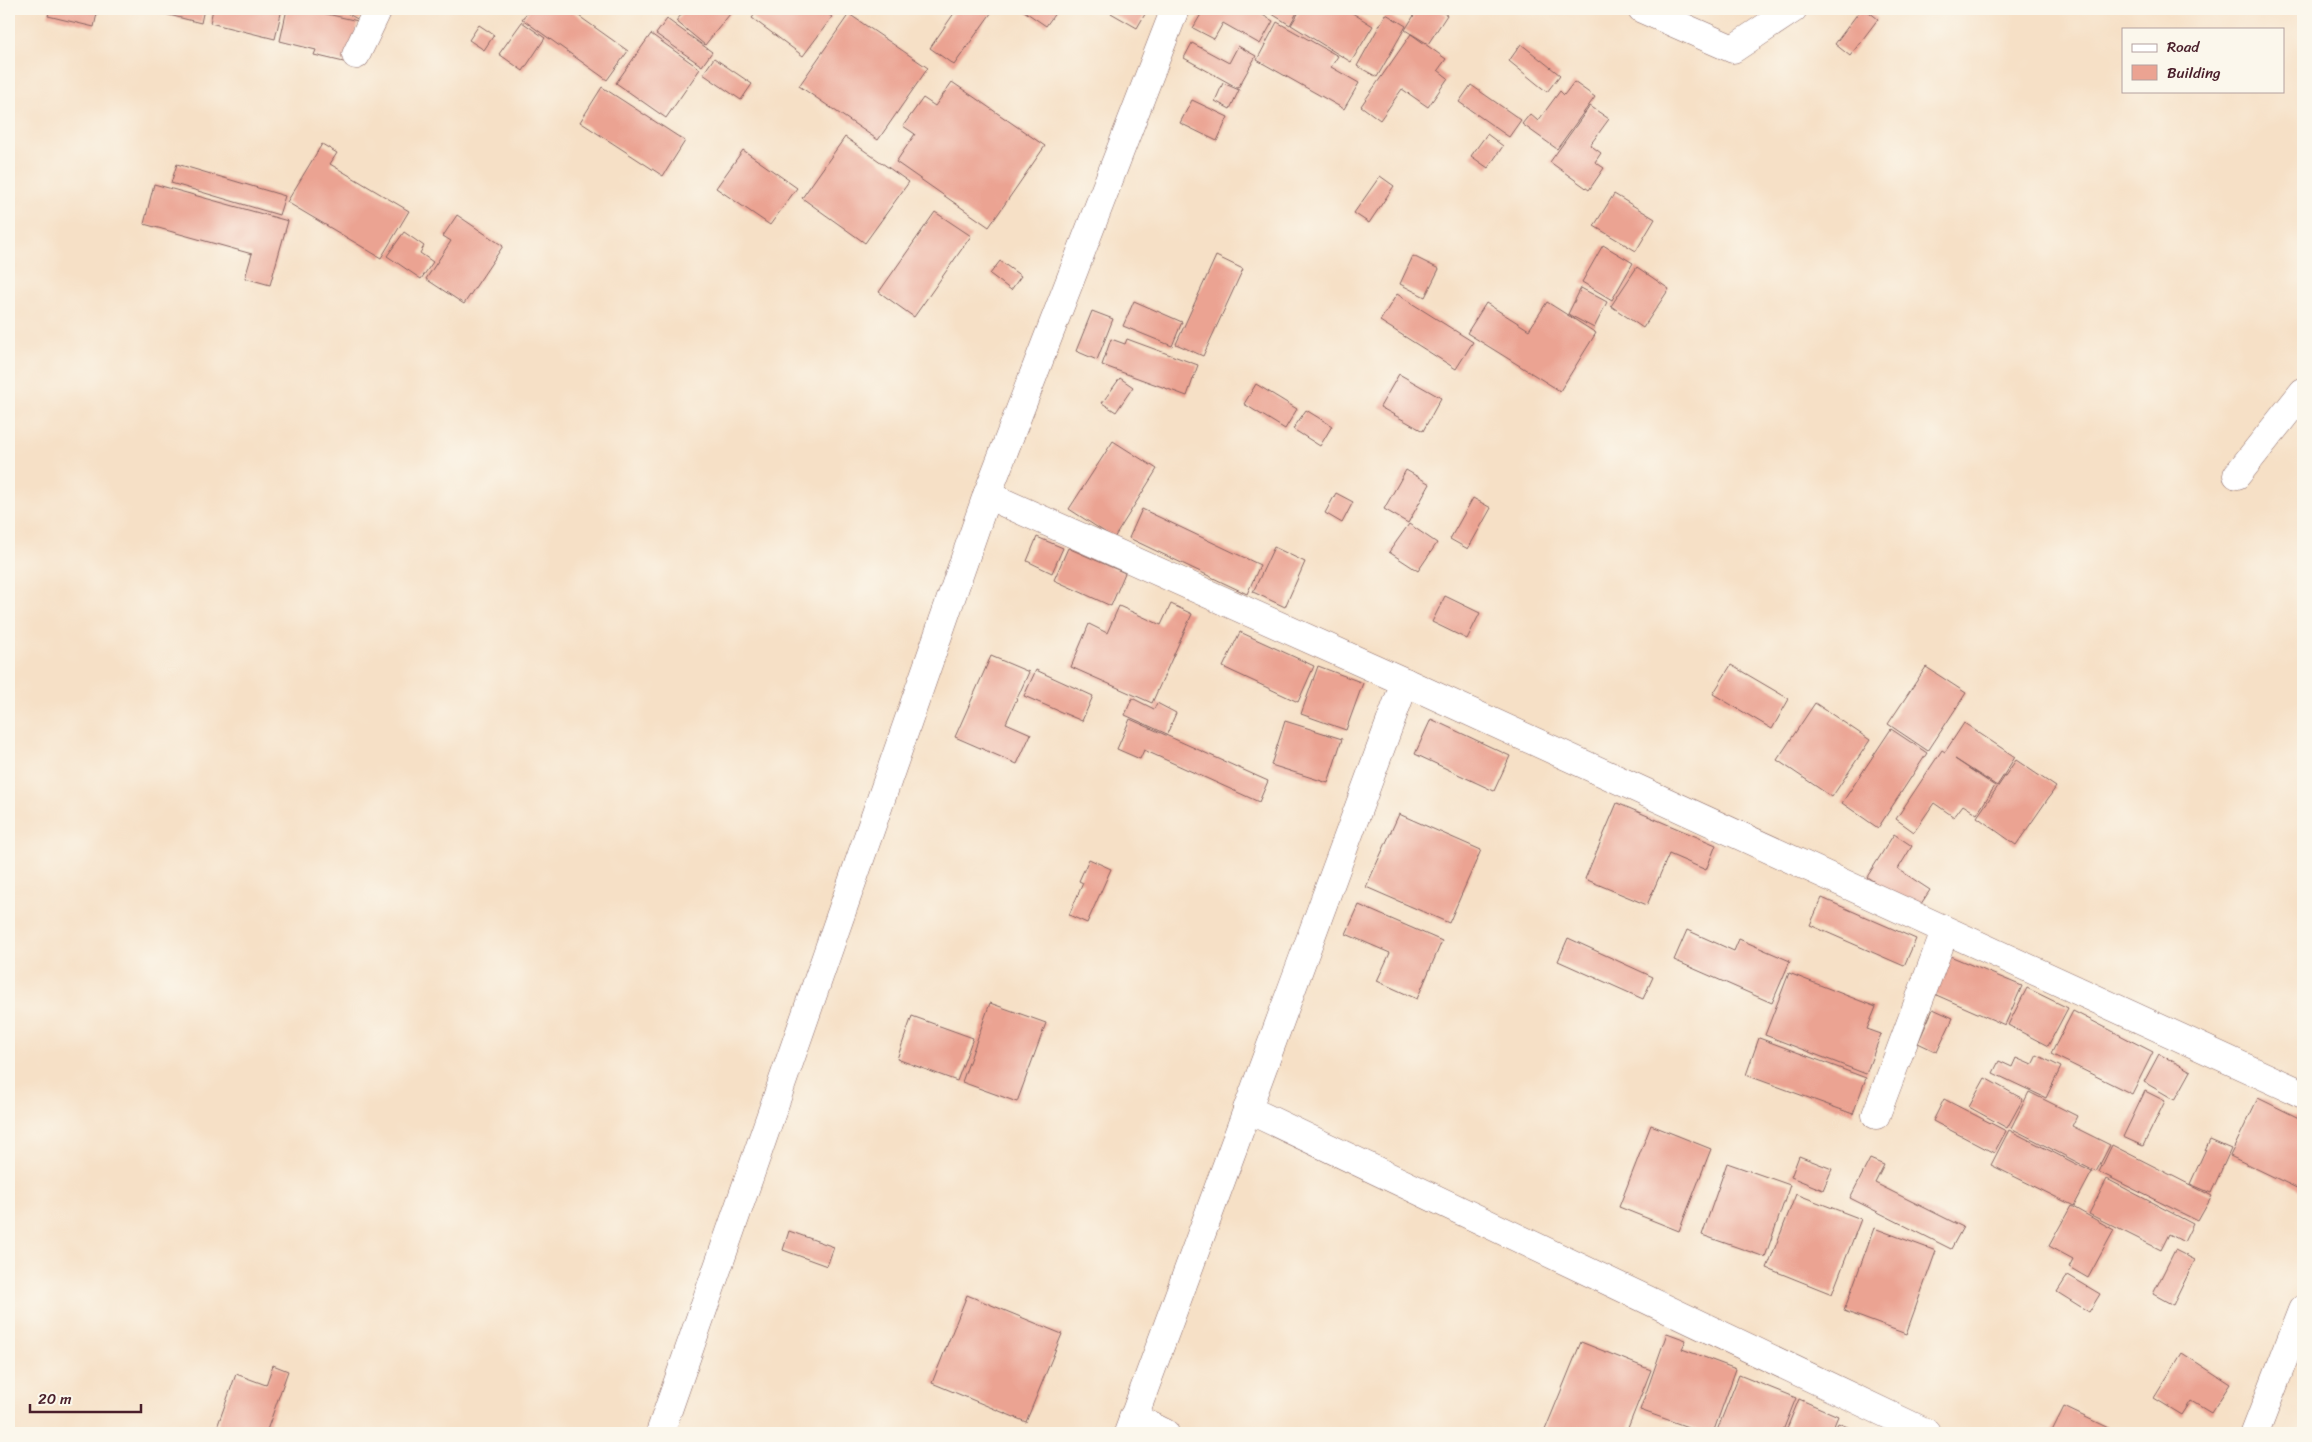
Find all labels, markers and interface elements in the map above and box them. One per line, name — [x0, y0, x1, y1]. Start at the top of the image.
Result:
legend — [2122, 28, 2284, 92]
text: Road — [2167, 34, 2200, 60]
text: Building — [2167, 60, 2221, 86]
scale bar — [30, 1382, 141, 1414]
text: 20 m — [38, 1386, 72, 1412]

